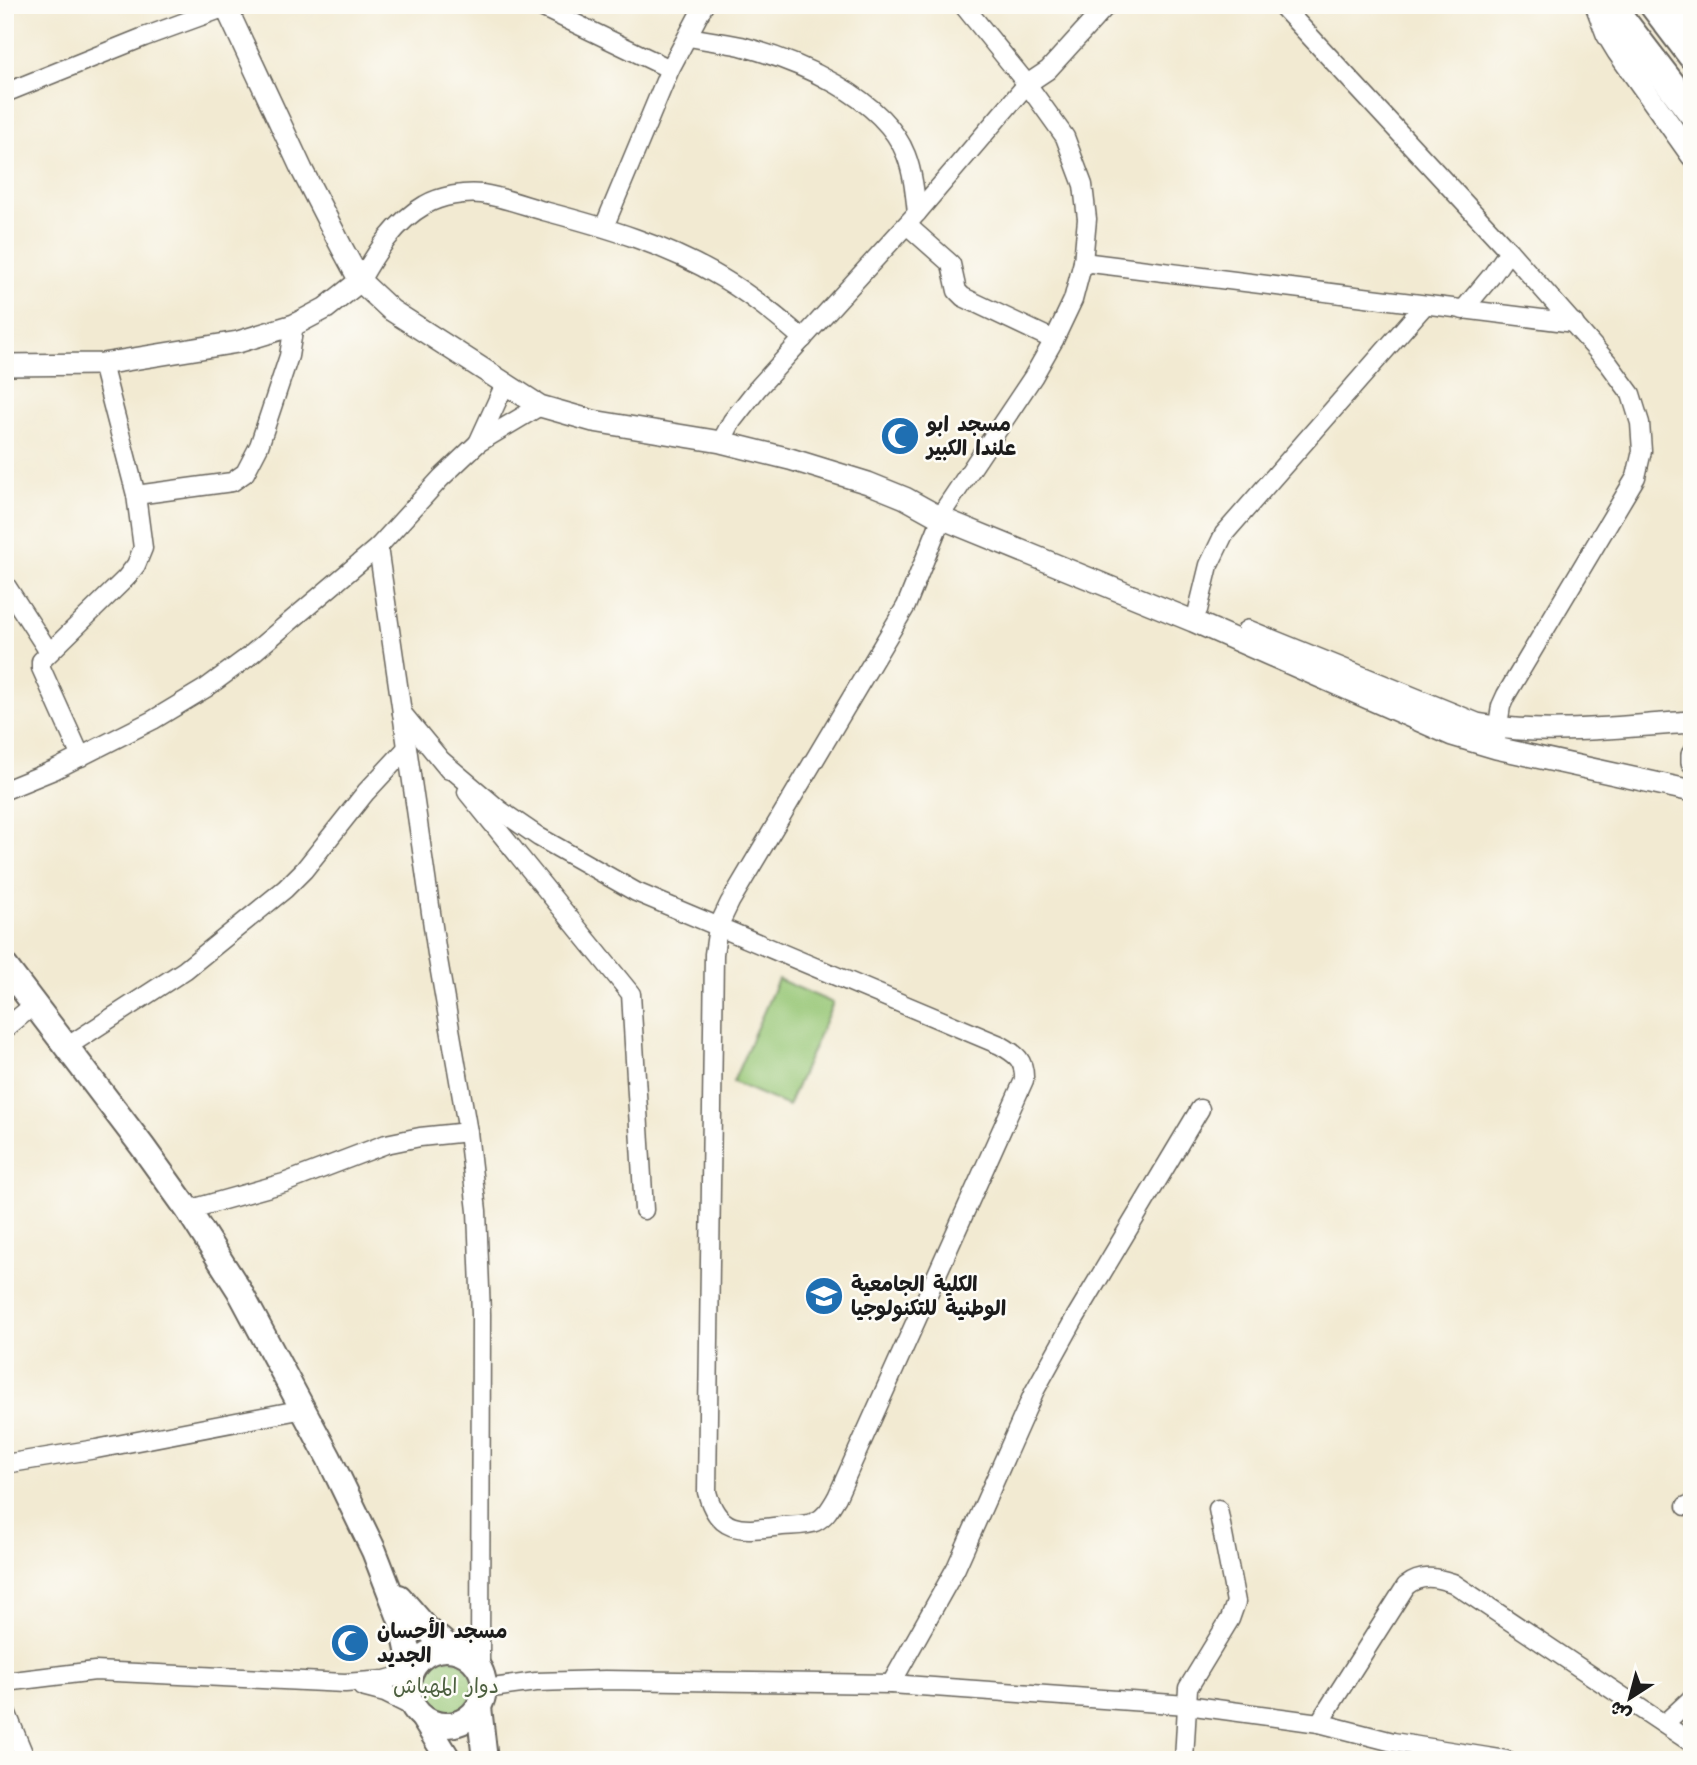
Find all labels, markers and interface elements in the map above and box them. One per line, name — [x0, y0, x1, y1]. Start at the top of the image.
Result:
place label: مسجد ابو علندا الكبير — [925, 410, 1016, 463]
mosque icon: مسجد ابو علندا الكبير — [879, 415, 921, 457]
place label: الكلية الجامعية الوطنية للتكنولوجيا — [851, 1270, 1006, 1323]
school or university icon: الكلية الجامعية الوطنية للتكنولوجيا — [803, 1275, 845, 1317]
place label: مسجد الأحسان الجديد — [377, 1617, 507, 1670]
mosque icon: مسجد الأحسان الجديد — [329, 1622, 371, 1664]
north arrow — [1596, 1664, 1666, 1734]
park label: دوار المهباش — [393, 1672, 499, 1701]
text: ش — [1604, 1693, 1637, 1728]

